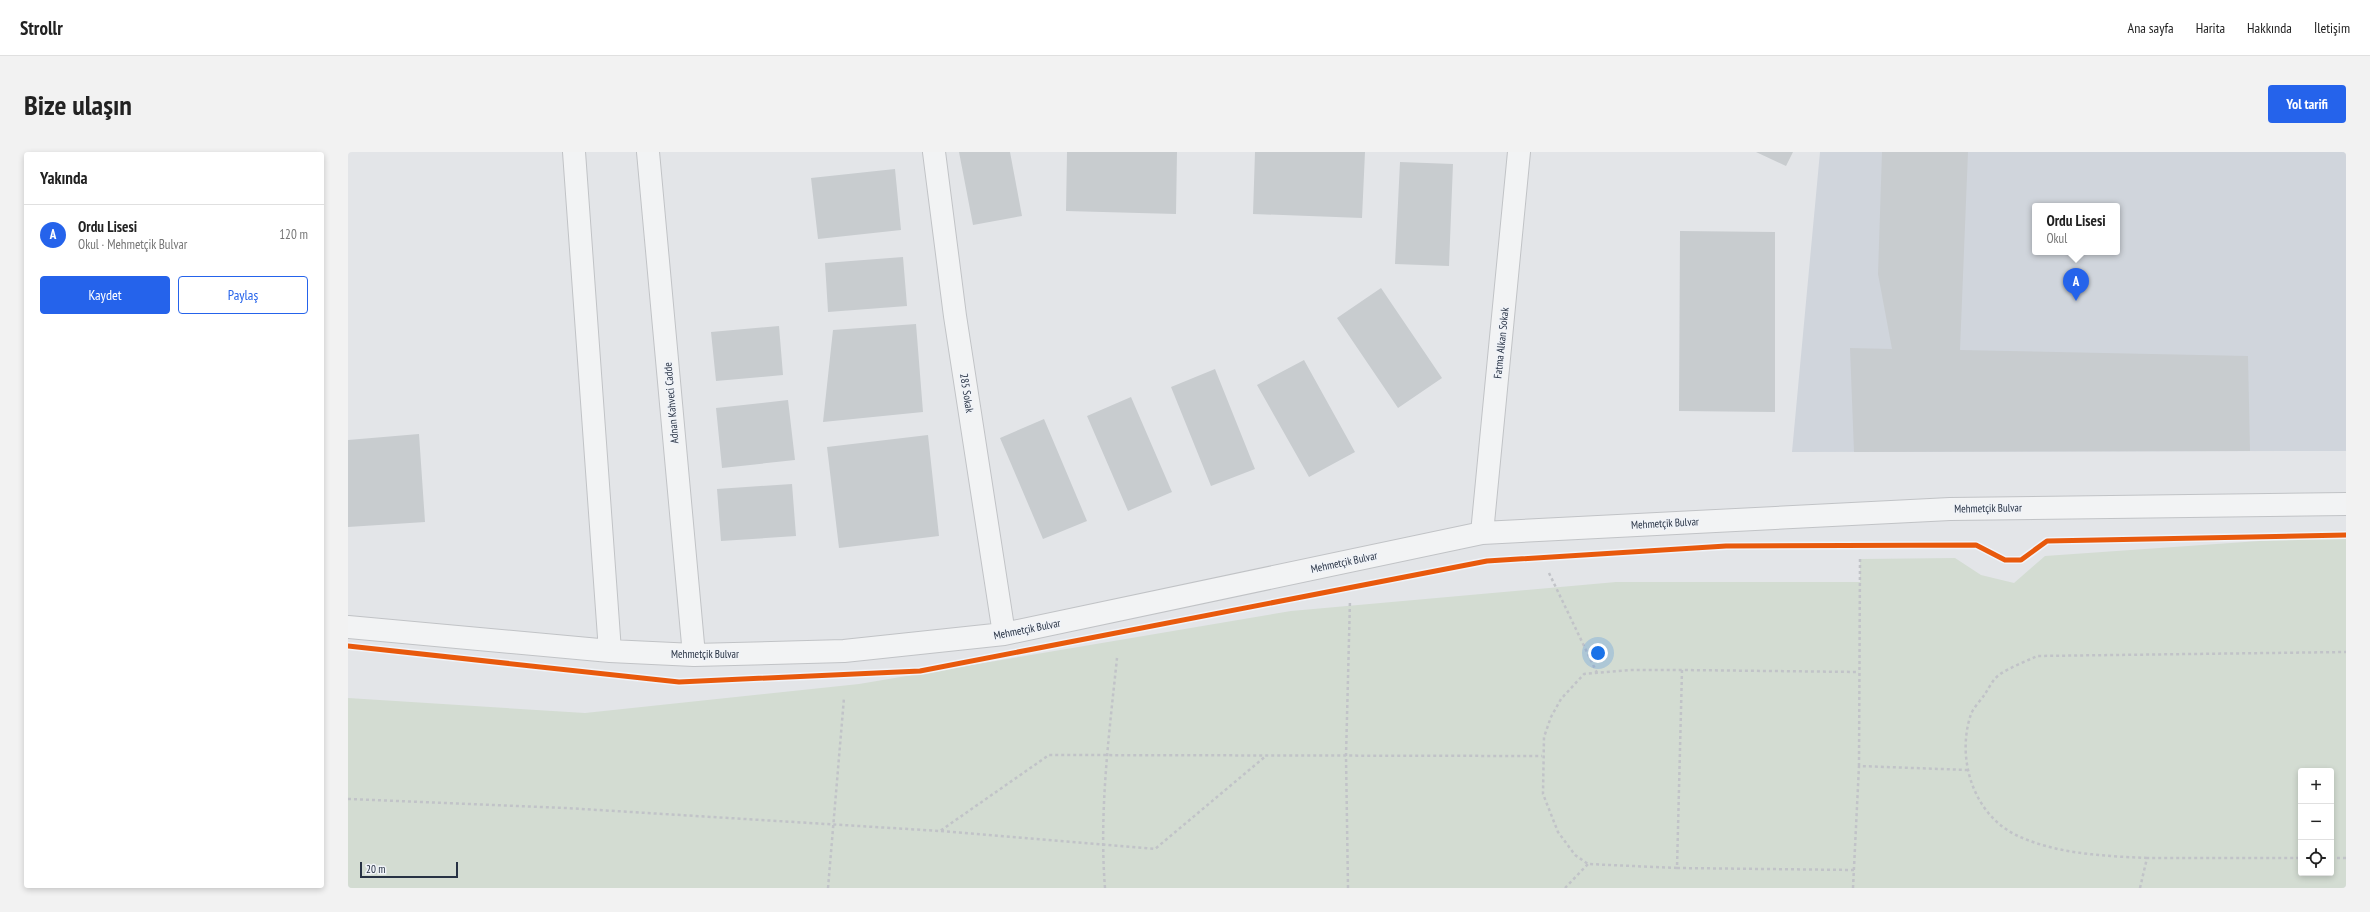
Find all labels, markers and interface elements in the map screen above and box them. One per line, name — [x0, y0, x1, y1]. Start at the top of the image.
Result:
text: Strollr — [20, 16, 63, 40]
text: Ana sayfa — [2128, 19, 2174, 37]
text: Harita — [2196, 19, 2225, 37]
text: Hakkında — [2247, 19, 2292, 37]
text: İletişim — [2314, 19, 2350, 37]
button: Yol tarifi — [2268, 85, 2346, 123]
text: Bize ulaşın — [24, 86, 132, 123]
text: Yakında — [40, 167, 87, 189]
popup — [2032, 203, 2120, 255]
text: Ordu Lisesi — [2046, 211, 2106, 230]
text: Ordu Lisesi — [78, 217, 137, 236]
text: A — [50, 226, 56, 243]
text: 120 m — [279, 226, 308, 243]
text: Okul — [2046, 230, 2067, 247]
text: Okul · Mehmetçik Bulvar — [78, 236, 187, 253]
pin: A — [2063, 268, 2089, 301]
button: Kaydet — [40, 276, 170, 314]
button: Paylaş — [178, 276, 308, 314]
street label: Fatma Alkan Sokak — [1490, 306, 1512, 379]
street label: Adnan Kahveci Cadde — [660, 361, 682, 444]
street label: 285 Sokak — [957, 372, 977, 414]
street label: Mehmetçik Bulvar — [1954, 500, 2022, 516]
street label: Mehmetçik Bulvar — [1631, 514, 1699, 532]
street label: Mehmetçik Bulvar — [1309, 548, 1379, 576]
street label: Mehmetçik Bulvar — [992, 616, 1062, 642]
your location — [1588, 643, 1608, 663]
street label: Mehmetçik Bulvar — [671, 647, 739, 661]
map controls — [2298, 768, 2334, 876]
button: + — [2298, 768, 2334, 804]
button: − — [2298, 804, 2334, 840]
button: locate — [2298, 840, 2334, 876]
scale bar — [360, 860, 458, 879]
text: 20 m — [366, 862, 385, 876]

